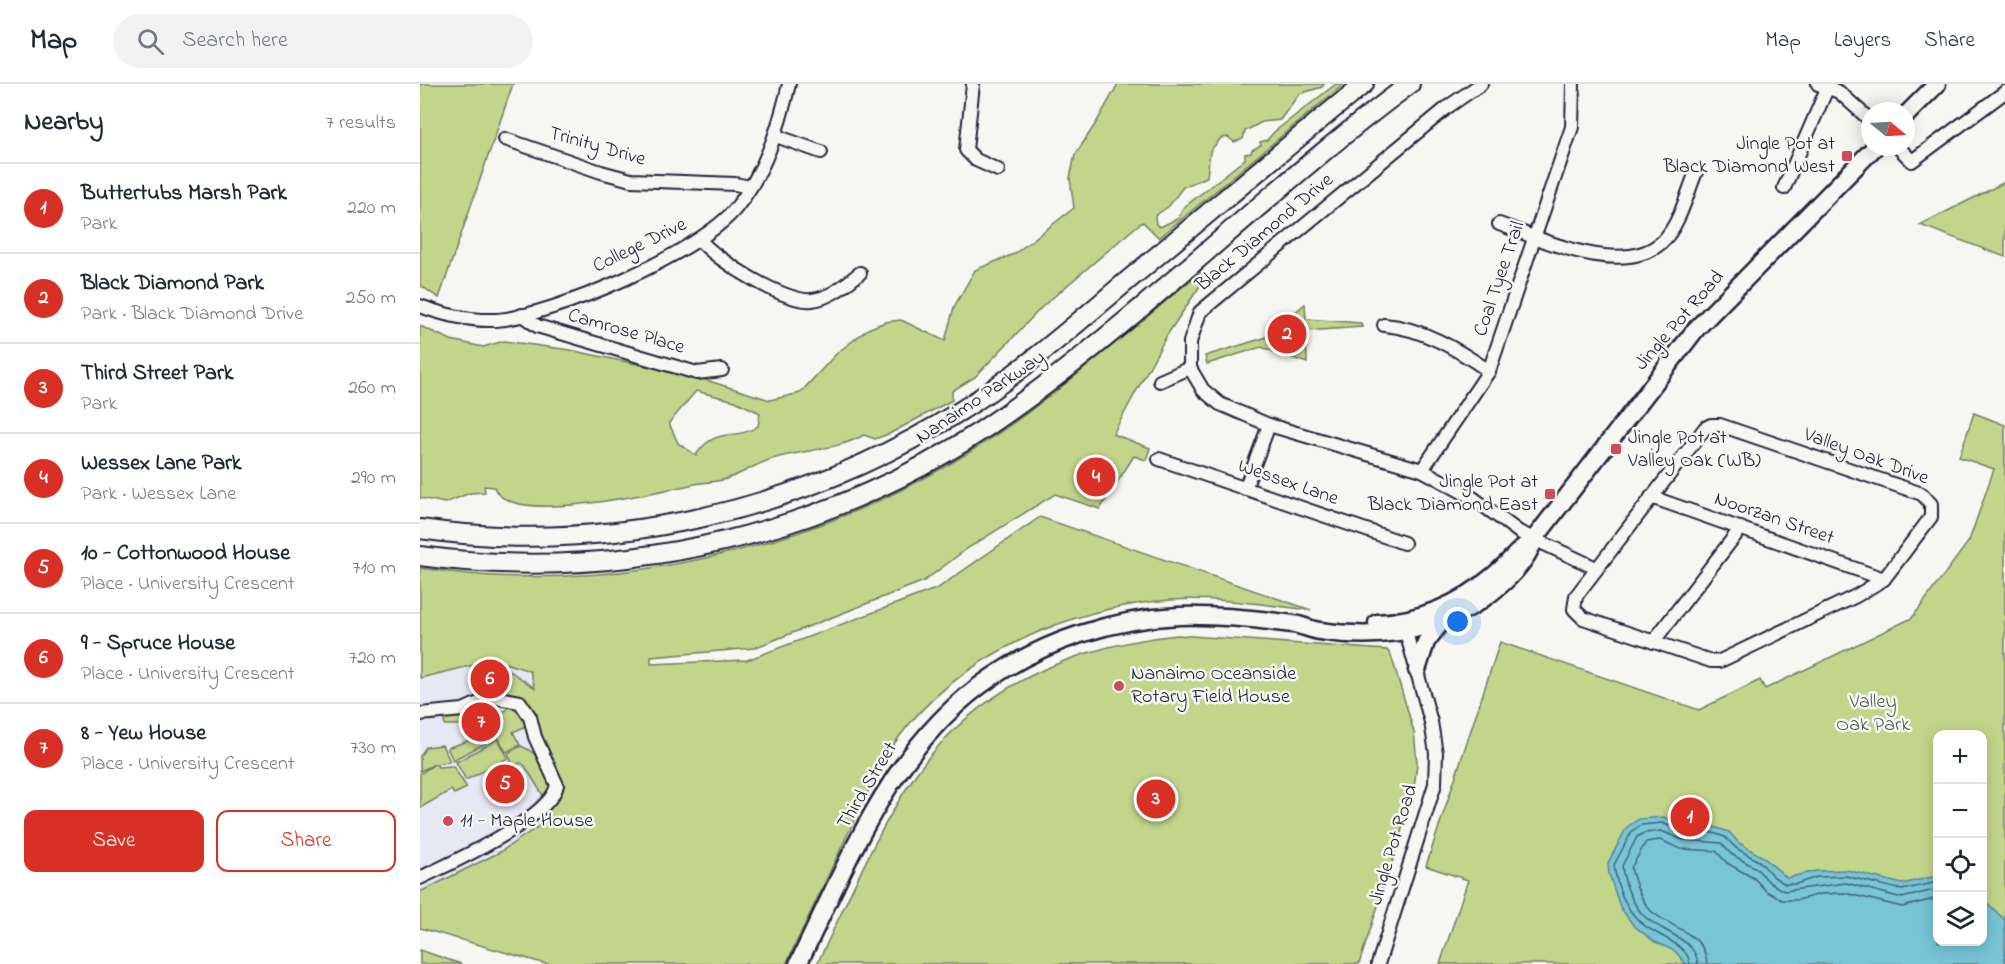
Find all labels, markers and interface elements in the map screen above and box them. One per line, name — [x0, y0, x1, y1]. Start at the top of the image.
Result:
search box — [113, 14, 533, 68]
text: Map — [30, 21, 77, 62]
icon: search — [134, 25, 167, 58]
text: Search here — [182, 25, 288, 57]
text: Map — [1765, 26, 1801, 56]
text: Layers — [1834, 26, 1891, 56]
text: Share — [1924, 26, 1975, 56]
north arrow — [1861, 102, 1915, 156]
text: Nearby — [24, 104, 103, 142]
text: 7 results — [326, 109, 396, 138]
street label: Trinity Drive — [545, 119, 649, 175]
place label: Jingle Pot at Black Diamond West — [1662, 130, 1835, 182]
marker: Jingle Pot at Black Diamond West — [1840, 149, 1854, 163]
street label: Black Diamond Drive — [1189, 167, 1340, 300]
text: Buttertubs Marsh Park — [81, 178, 287, 210]
text: 1 — [40, 194, 47, 223]
text: 220 m — [347, 194, 396, 223]
text: Park — [81, 210, 117, 239]
street label: College Drive — [588, 211, 692, 282]
street label: Coal Tyee Trail — [1467, 218, 1533, 340]
street label: Jingle Pot Road — [1628, 264, 1733, 378]
text: Black Diamond Park — [81, 268, 264, 300]
text: 2 — [39, 284, 48, 313]
text: 250 m — [345, 284, 396, 313]
text: Park · Black Diamond Drive — [81, 300, 303, 329]
street label: Camrose Place — [564, 301, 688, 363]
pin: 2 — [1268, 312, 1306, 356]
street label: Nanaimo Parkway — [910, 344, 1052, 452]
text: Third Street Park — [81, 358, 233, 390]
text: 3 — [39, 374, 48, 403]
text: 260 m — [348, 374, 396, 403]
text: Park — [81, 390, 117, 419]
street label: Valley Oak Drive — [1798, 421, 1933, 493]
place label: Jingle Pot at Valley Oak (WB) — [1627, 424, 1761, 476]
marker: Jingle Pot at Valley Oak (WB) — [1609, 442, 1623, 456]
text: Wessex Lane Park — [81, 448, 242, 480]
street label: Wessex Lane — [1234, 452, 1342, 514]
pin: 4 — [1076, 454, 1116, 500]
text: 4 — [39, 464, 48, 493]
text: 290 m — [351, 464, 396, 493]
place label: Jingle Pot at Black Diamond East — [1367, 468, 1538, 520]
text: Park · Wessex Lane — [81, 480, 236, 509]
street label: Noorzan Street — [1710, 485, 1838, 553]
marker: Jingle Pot at Black Diamond East — [1543, 487, 1557, 501]
text: 10 - Cottonwood House — [81, 538, 290, 570]
text: 5 — [38, 554, 49, 583]
text: 710 m — [352, 554, 396, 583]
text: Place · University Crescent — [81, 570, 295, 599]
your location — [1443, 607, 1472, 636]
text: 9 - Spruce House — [81, 628, 235, 660]
text: 6 — [39, 644, 48, 673]
text: 720 m — [349, 644, 396, 673]
pin: 6 — [470, 656, 510, 702]
text: Place · University Crescent — [81, 660, 295, 689]
place label: Nanaimo Oceanside Rotary Field House — [1131, 660, 1296, 712]
marker: Nanaimo Oceanside Rotary Field House — [1112, 679, 1126, 693]
park label: Valley Oak Park — [1836, 688, 1910, 740]
pin: 7 — [462, 700, 500, 744]
text: 8 - Yew House — [81, 718, 206, 750]
map controls — [1933, 730, 1987, 946]
button: + — [1933, 730, 1987, 784]
text: 7 — [39, 734, 48, 763]
text: 730 m — [350, 734, 396, 763]
street label: Third Street — [830, 737, 906, 835]
text: Place · University Crescent — [81, 750, 295, 779]
pin: 5 — [486, 762, 524, 806]
pin: 3 — [1136, 776, 1176, 822]
street label: Jingle Pot Road — [1362, 781, 1427, 909]
button: − — [1933, 784, 1987, 838]
pin: 1 — [1670, 794, 1710, 840]
place label: 11 - Maple House — [460, 807, 593, 836]
button: Save — [24, 810, 204, 872]
button: Share — [216, 810, 396, 872]
marker: 11 - Maple House — [441, 814, 455, 828]
button: locate — [1933, 838, 1987, 892]
button: layers — [1933, 892, 1987, 946]

